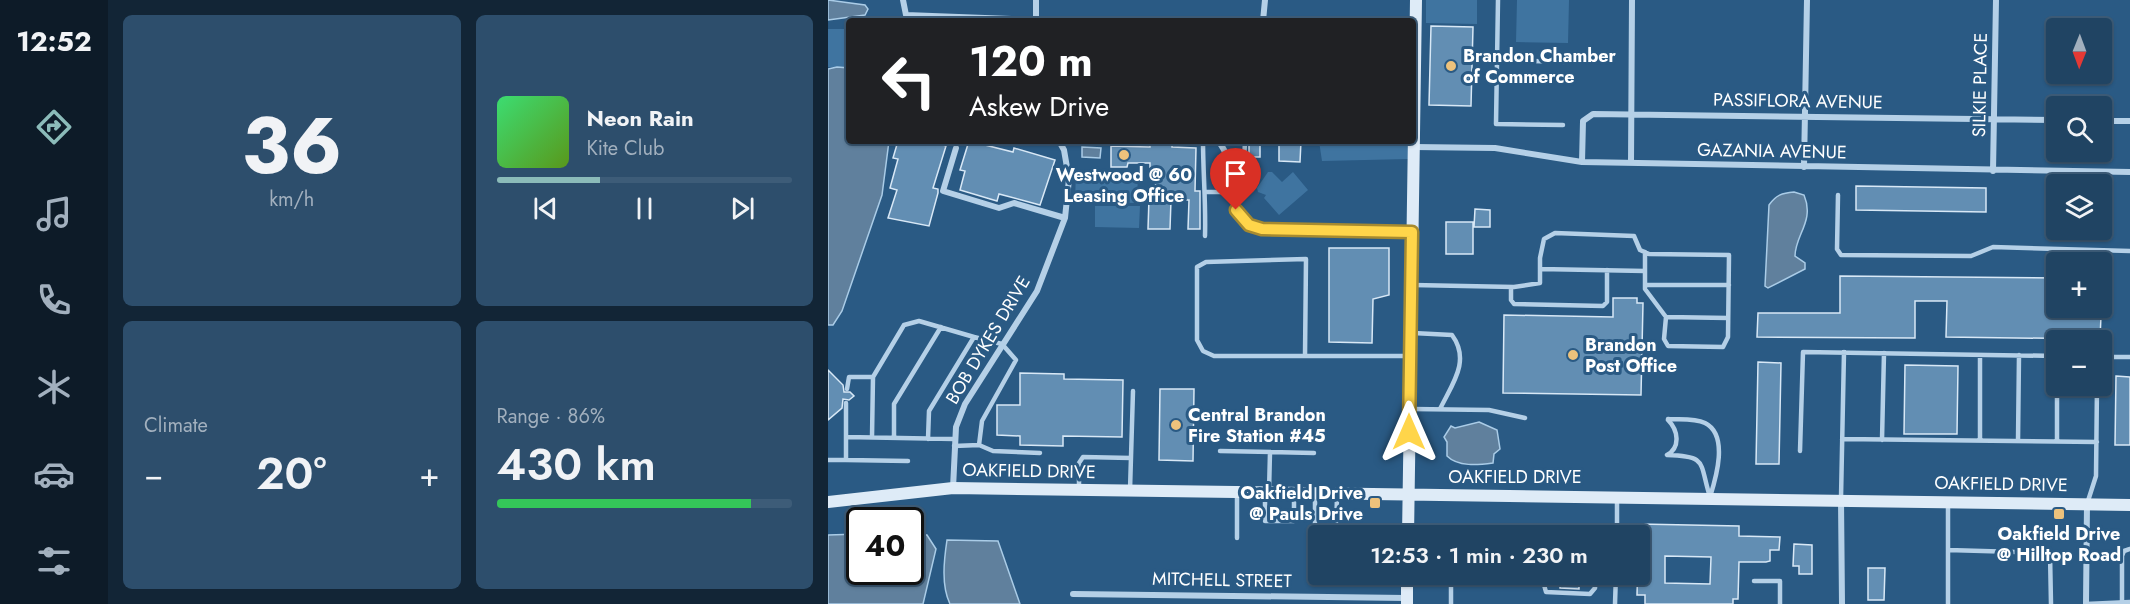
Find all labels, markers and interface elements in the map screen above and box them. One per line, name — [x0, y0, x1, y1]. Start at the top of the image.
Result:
north arrow — [2046, 18, 2112, 84]
map controls — [2046, 18, 2112, 396]
text: 12:52 — [16, 22, 92, 61]
text: 120 m — [969, 31, 1093, 92]
street label: SILKIE PLACE — [1966, 33, 1994, 137]
icon: left — [870, 42, 948, 120]
place label: Brandon Chamber of Commerce — [1463, 43, 1617, 90]
marker: Brandon Chamber of Commerce — [1444, 59, 1458, 73]
text: Askew Drive — [969, 87, 1109, 126]
street label: PASSIFLORA AVENUE — [1713, 87, 1883, 115]
text: 36 — [241, 90, 342, 202]
button: search — [2046, 96, 2112, 162]
text: Neon Rain — [587, 102, 694, 134]
icon: directions — [33, 106, 75, 148]
text: Kite Club — [587, 134, 664, 163]
street label: GAZANIA AVENUE — [1697, 137, 1847, 165]
marker: Westwood @ 60 Leasing Office — [1117, 148, 1131, 162]
pin — [1210, 148, 1261, 210]
icon: arrive — [1219, 157, 1252, 190]
place label: Westwood @ 60 Leasing Office — [1056, 162, 1192, 209]
button: layers — [2046, 174, 2112, 240]
text: km/h — [269, 185, 314, 214]
icon: previous — [529, 192, 562, 225]
icon: pause — [628, 192, 661, 225]
icon: next — [726, 192, 759, 225]
icon: music — [33, 193, 75, 235]
button: + — [2046, 252, 2112, 318]
street label: BOB DYKES DRIVE — [939, 271, 1037, 409]
icon: phone — [33, 279, 75, 321]
button: − — [2046, 330, 2112, 396]
place label: Brandon Post Office — [1585, 332, 1677, 379]
marker: Brandon Post Office — [1566, 348, 1580, 362]
icon: climate — [33, 366, 75, 408]
position arrow — [1377, 400, 1441, 464]
text: Range · 86% — [497, 402, 605, 431]
place label: Central Brandon Fire Station #45 — [1188, 402, 1326, 449]
text: Climate — [144, 411, 208, 440]
marker: Central Brandon Fire Station #45 — [1169, 418, 1183, 432]
text: 430 km — [497, 432, 656, 497]
text: 20° — [256, 441, 327, 506]
text: − — [144, 451, 163, 498]
text: + — [419, 451, 440, 498]
icon: car — [33, 453, 75, 495]
street label: OAKFIELD DRIVE — [962, 457, 1096, 485]
street label: OAKFIELD DRIVE — [1448, 464, 1582, 490]
street label: OAKFIELD DRIVE — [1934, 470, 2068, 498]
place label: Oakfield Drive @ Pauls Drive — [1240, 480, 1363, 527]
marker: Oakfield Drive @ Pauls Drive — [1368, 496, 1382, 510]
speed limit sign: 40 — [846, 507, 924, 585]
marker: Oakfield Drive @ Hilltop Road — [2052, 507, 2066, 521]
place label: Oakfield Drive @ Hilltop Road — [1997, 521, 2121, 568]
text: 12:53 · 1 min · 230 m — [1370, 539, 1588, 571]
icon: filters — [33, 540, 75, 582]
street label: MITCHELL STREET — [1152, 566, 1293, 594]

